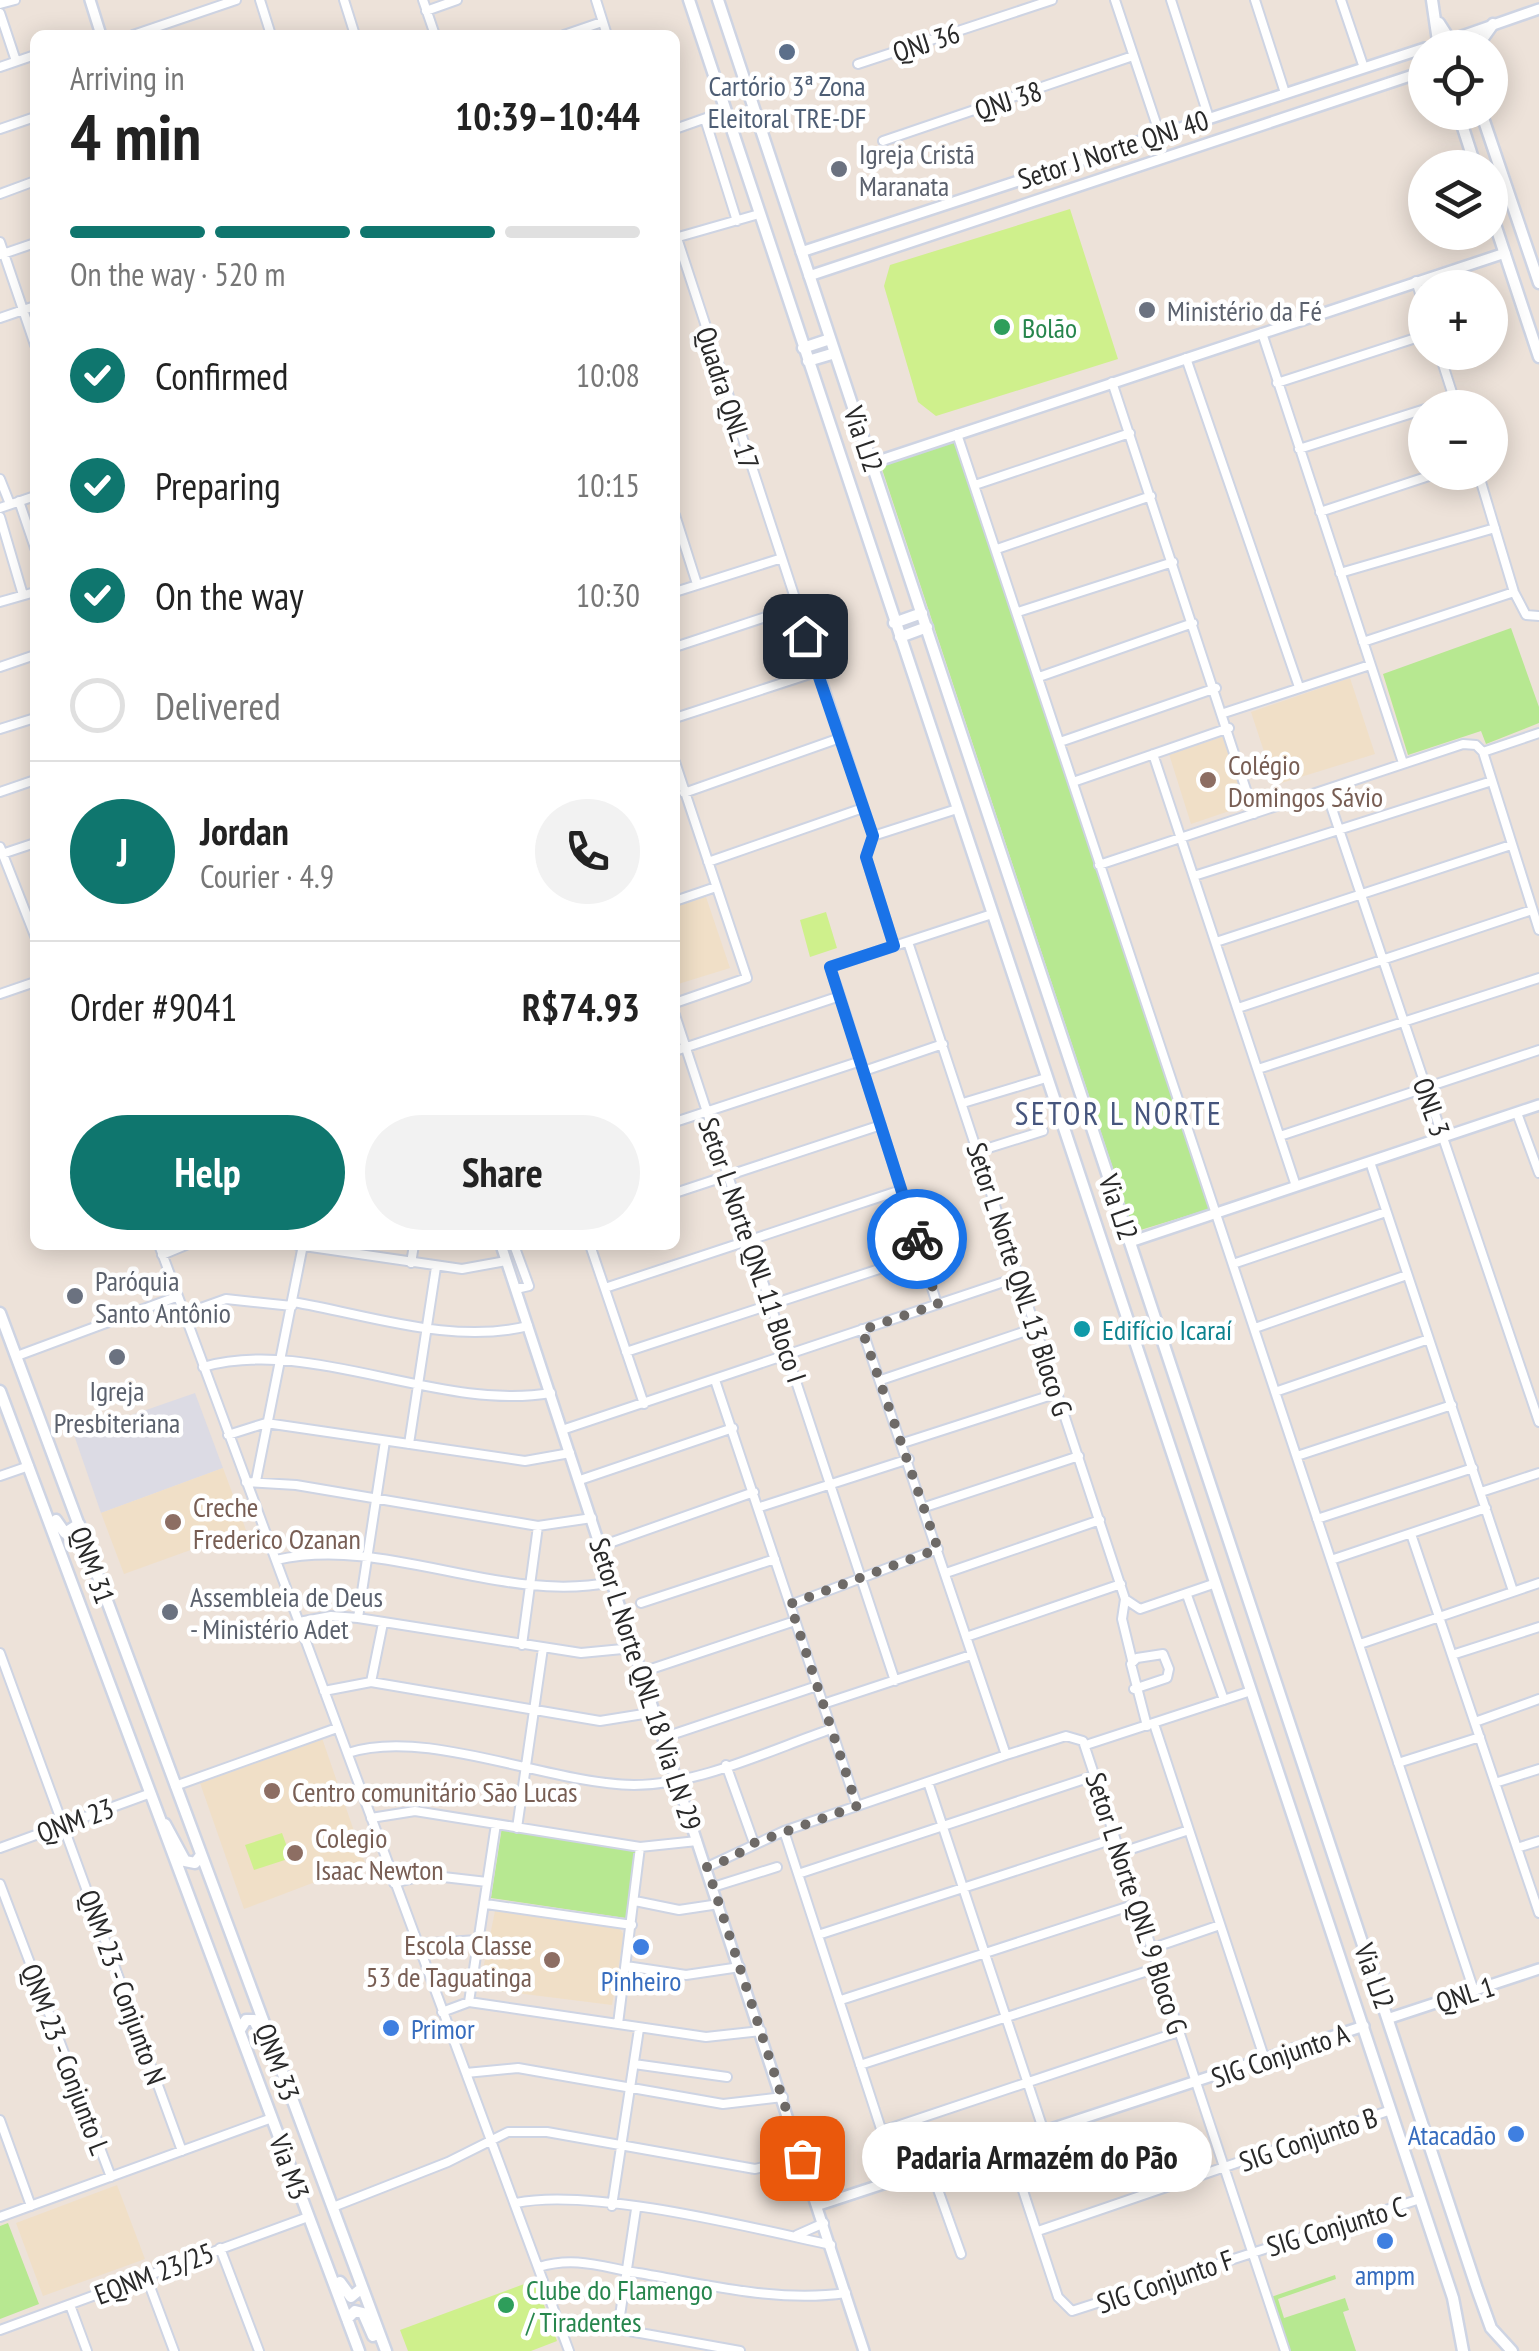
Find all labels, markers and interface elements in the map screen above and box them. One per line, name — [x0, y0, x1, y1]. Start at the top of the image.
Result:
street label: QNJ 36 — [888, 14, 964, 70]
map controls — [1408, 30, 1508, 490]
button: locate — [1408, 30, 1508, 130]
marker: Cartório 3ª Zona Eleitoral TRE-DF — [776, 41, 798, 63]
text: Arriving in — [70, 57, 185, 99]
place label: Cartório 3ª Zona Eleitoral TRE-DF — [708, 67, 866, 136]
street label: QNJ 38 — [970, 72, 1046, 128]
text: 10:39–10:44 — [455, 91, 640, 140]
text: 4 min — [70, 94, 201, 178]
street label: Setor J Norte QNJ 40 — [1013, 101, 1213, 197]
place label: Igreja Cristã Maranata — [859, 135, 975, 204]
button: layers — [1408, 150, 1508, 250]
marker: Igreja Cristã Maranata — [828, 158, 850, 180]
text: On the way · 520 m — [70, 253, 285, 295]
button: + — [1408, 270, 1508, 370]
place label: Ministério da Fé — [1167, 292, 1322, 329]
marker: Ministério da Fé — [1136, 299, 1158, 321]
place label: Bolão — [1022, 309, 1077, 346]
marker: Bolão — [991, 316, 1013, 338]
street label: Quadra QNL 17 — [688, 322, 768, 474]
icon: check — [70, 348, 125, 403]
text: Confirmed — [155, 351, 288, 400]
text: 10:08 — [576, 354, 640, 396]
button: − — [1408, 390, 1508, 490]
street label: Via LJ2 — [835, 400, 892, 477]
icon: check — [70, 458, 125, 513]
text: Preparing — [155, 461, 281, 510]
text: 10:15 — [576, 464, 640, 506]
icon: check — [70, 568, 125, 623]
text: On the way — [155, 571, 303, 620]
text: 10:30 — [576, 574, 640, 616]
pin — [763, 594, 848, 679]
icon: home — [778, 609, 833, 664]
text: Delivered — [155, 681, 281, 730]
place label: Colégio Domingos Sávio — [1228, 746, 1383, 815]
marker: Colégio Domingos Sávio — [1197, 769, 1219, 791]
button: phone — [535, 799, 640, 904]
text: Jordan — [200, 806, 289, 855]
text: J — [117, 827, 128, 876]
text: Courier · 4.9 — [200, 855, 334, 897]
text: Order #9041 — [70, 982, 237, 1031]
text: R$74.93 — [522, 982, 640, 1031]
street label: ONL 3 — [1405, 1073, 1459, 1141]
district label: SETOR L NORTE — [1015, 1092, 1223, 1134]
street label: Setor L Norte QNL 11 Bloco I — [690, 1113, 816, 1387]
button: Help — [70, 1115, 345, 1230]
button: Share — [365, 1115, 640, 1230]
street label: Setor L Norte QNL 13 Bloco G — [958, 1138, 1082, 1420]
street label: Via LJ2 — [1090, 1168, 1147, 1245]
courier — [867, 1189, 967, 1289]
icon: bike — [890, 1212, 945, 1267]
place label: Paróquia Santo Antônio — [95, 1262, 231, 1331]
marker: Paróquia Santo Antônio — [64, 1285, 86, 1307]
place label: Edifício Icaraí — [1102, 1311, 1232, 1348]
marker: Edifício Icaraí — [1071, 1318, 1093, 1340]
marker: Igreja Presbiteriana — [106, 1346, 128, 1368]
place label: Igreja Presbiteriana — [54, 1372, 180, 1441]
place label: Creche Frederico Ozanan — [193, 1488, 361, 1557]
marker: Creche Frederico Ozanan — [162, 1511, 184, 1533]
street label: QNM 31 — [62, 1521, 124, 1609]
street label: Setor L Norte QNL 18 Via LN 29 — [581, 1533, 711, 1835]
place label: Assembleia de Deus - Ministério Adet — [190, 1578, 383, 1647]
marker: Assembleia de Deus - Ministério Adet — [159, 1601, 181, 1623]
street label: Setor L Norte QNL 9 Bloco G — [1077, 1768, 1197, 2038]
place label: Centro comunitário São Lucas — [292, 1773, 578, 1810]
marker: Centro comunitário São Lucas — [261, 1780, 283, 1802]
street label: QNM 23 — [31, 1789, 119, 1851]
place label: Colegio Isaac Newton — [315, 1819, 444, 1888]
marker: Colegio Isaac Newton — [284, 1842, 306, 1864]
street label: QNM 23 - Conjunto N — [71, 1884, 175, 2090]
place label: Escola Classe 53 de Taguatinga — [366, 1926, 532, 1995]
marker: Pinheiro — [630, 1936, 652, 1958]
street label: Via LJ2 — [1346, 1937, 1404, 2014]
marker: Escola Classe 53 de Taguatinga — [541, 1949, 563, 1971]
street label: QNM 23 - Conjunto L — [13, 1958, 119, 2160]
place label: Pinheiro — [601, 1962, 681, 1999]
street label: QNL 1 — [1431, 1967, 1499, 2021]
place label: Primor — [411, 2010, 475, 2047]
street label: SIG Conjunto A — [1206, 2014, 1354, 2096]
marker: Primor — [380, 2017, 402, 2039]
street label: QNM 33 — [247, 2018, 309, 2106]
street label: SIG Conjunto B — [1234, 2098, 1382, 2180]
pin — [760, 2116, 845, 2201]
place label: Atacadão — [1408, 2116, 1496, 2153]
callout: Padaria Armazém do Pão — [862, 2123, 1212, 2193]
marker: Atacadão — [1505, 2123, 1527, 2145]
street label: Via M3 — [261, 2128, 319, 2205]
icon: bag — [775, 2131, 830, 2186]
text: Padaria Armazém do Pão — [896, 2136, 1178, 2178]
street label: SIG Conjunto C — [1262, 2187, 1410, 2265]
marker: ampm — [1374, 2230, 1396, 2252]
street label: EQNM 23/25 — [89, 2233, 219, 2313]
street label: SIG Conjunto F — [1092, 2240, 1238, 2322]
place label: ampm — [1355, 2256, 1415, 2293]
place label: Clube do Flamengo / Tiradentes — [525, 2271, 713, 2340]
marker: Clube do Flamengo / Tiradentes — [495, 2294, 517, 2316]

